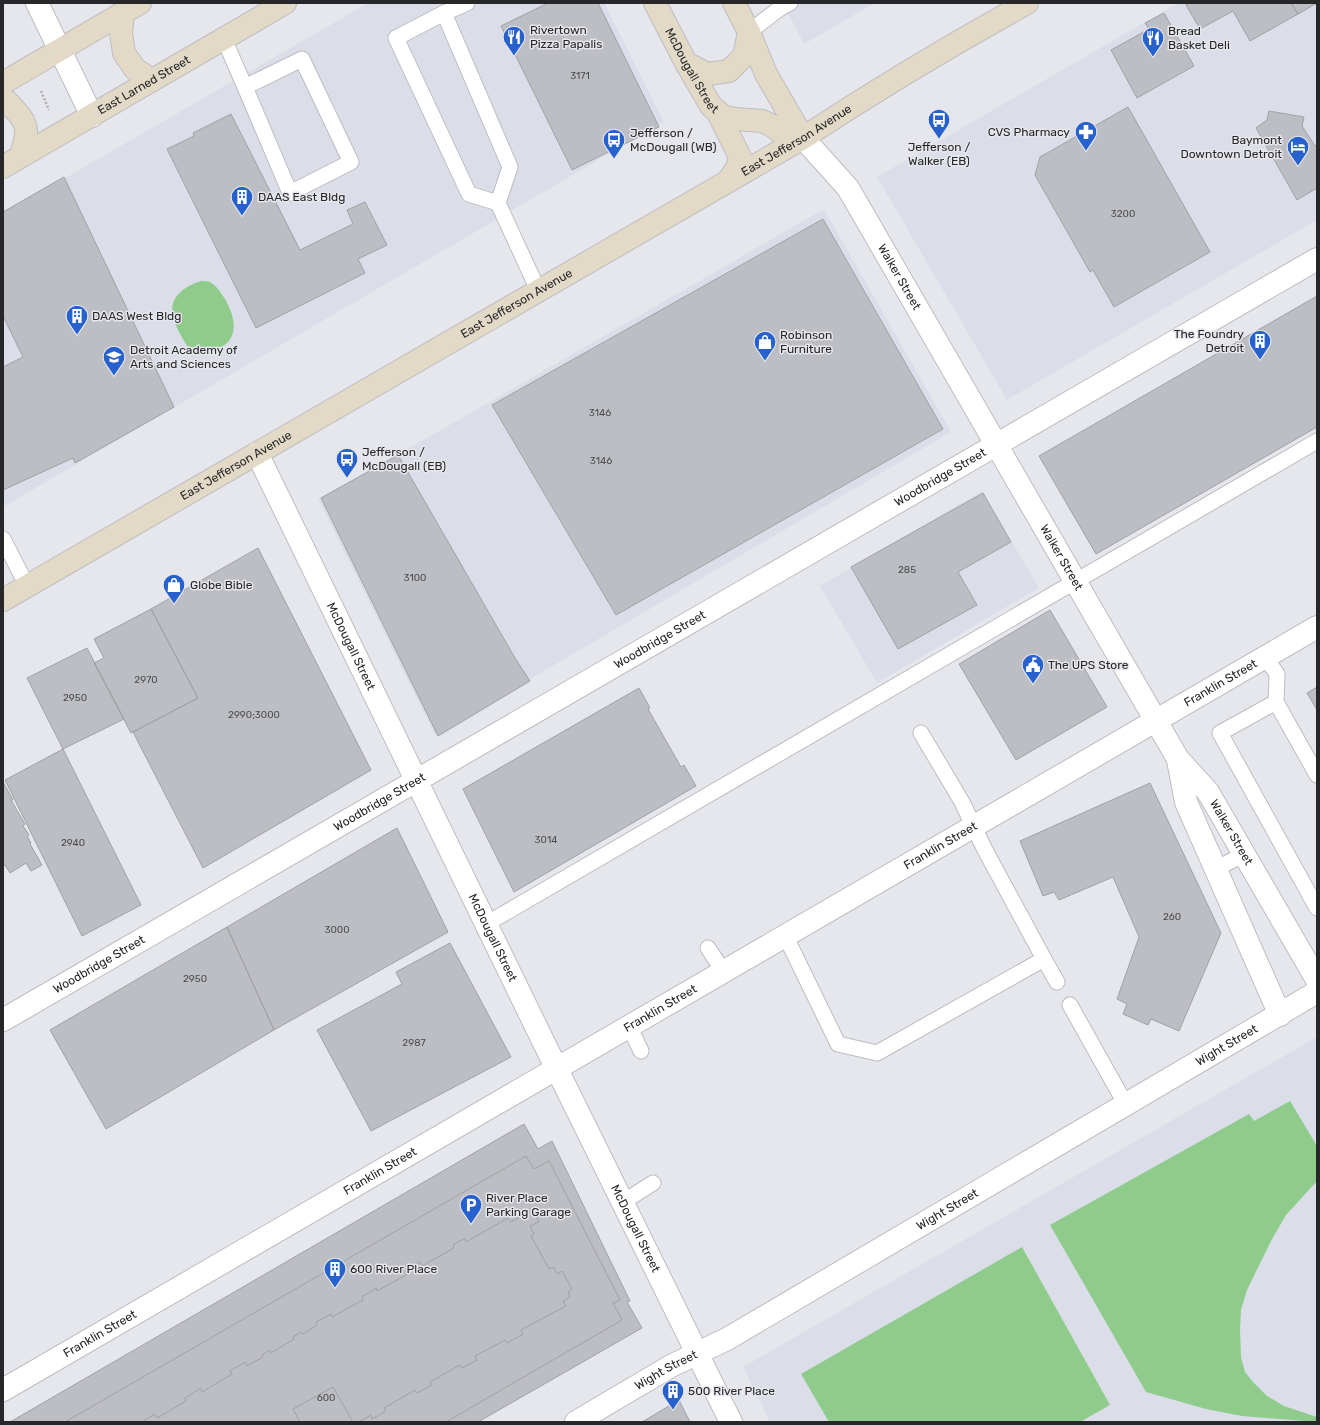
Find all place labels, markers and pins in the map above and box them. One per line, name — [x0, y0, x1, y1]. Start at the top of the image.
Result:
place label: Rivertown Pizza Papalis — [530, 23, 602, 51]
restaurant icon: Rivertown Pizza Papalis — [501, 24, 527, 57]
place label: Bread Basket Deli — [1168, 24, 1230, 52]
restaurant icon: Bread Basket Deli — [1140, 25, 1166, 58]
bus stop icon: Jefferson / Walker (EB) — [926, 107, 952, 140]
pharmacy icon: CVS Pharmacy — [1073, 119, 1099, 152]
place label: CVS Pharmacy — [988, 125, 1070, 139]
place label: Jefferson / McDougall (WB) — [630, 126, 717, 154]
bus stop icon: Jefferson / McDougall (WB) — [601, 127, 627, 160]
place label: Baymont Downtown Detroit — [1180, 133, 1282, 161]
hotel icon: Baymont Downtown Detroit — [1285, 134, 1311, 167]
place label: Jefferson / Walker (EB) — [908, 140, 971, 168]
building icon: DAAS East Bldg — [229, 184, 255, 217]
place label: DAAS East Bldg — [258, 190, 345, 204]
building icon: DAAS West Bldg — [64, 303, 90, 336]
place label: DAAS West Bldg — [92, 309, 181, 323]
place label: The Foundry Detroit — [1174, 327, 1244, 355]
place label: Robinson Furniture — [780, 328, 832, 356]
building icon: The Foundry Detroit — [1247, 328, 1273, 361]
shop icon: Robinson Furniture — [752, 329, 778, 362]
place label: Detroit Academy of Arts and Sciences — [130, 343, 238, 371]
school or university icon: Detroit Academy of Arts and Sciences — [101, 344, 127, 377]
place label: Jefferson / McDougall (EB) — [362, 445, 446, 473]
bus stop icon: Jefferson / McDougall (EB) — [334, 446, 360, 479]
shop icon: Globe Bible — [161, 572, 187, 605]
place label: Globe Bible — [190, 578, 253, 592]
public building icon: The UPS Store — [1020, 652, 1046, 685]
place label: The UPS Store — [1048, 658, 1129, 672]
place label: River Place Parking Garage — [486, 1191, 571, 1219]
parking icon: River Place Parking Garage — [458, 1192, 484, 1225]
building icon: 600 River Place — [322, 1256, 348, 1289]
place label: 600 River Place — [350, 1262, 437, 1276]
building icon: 500 River Place — [660, 1378, 686, 1411]
place label: 500 River Place — [688, 1384, 775, 1398]

